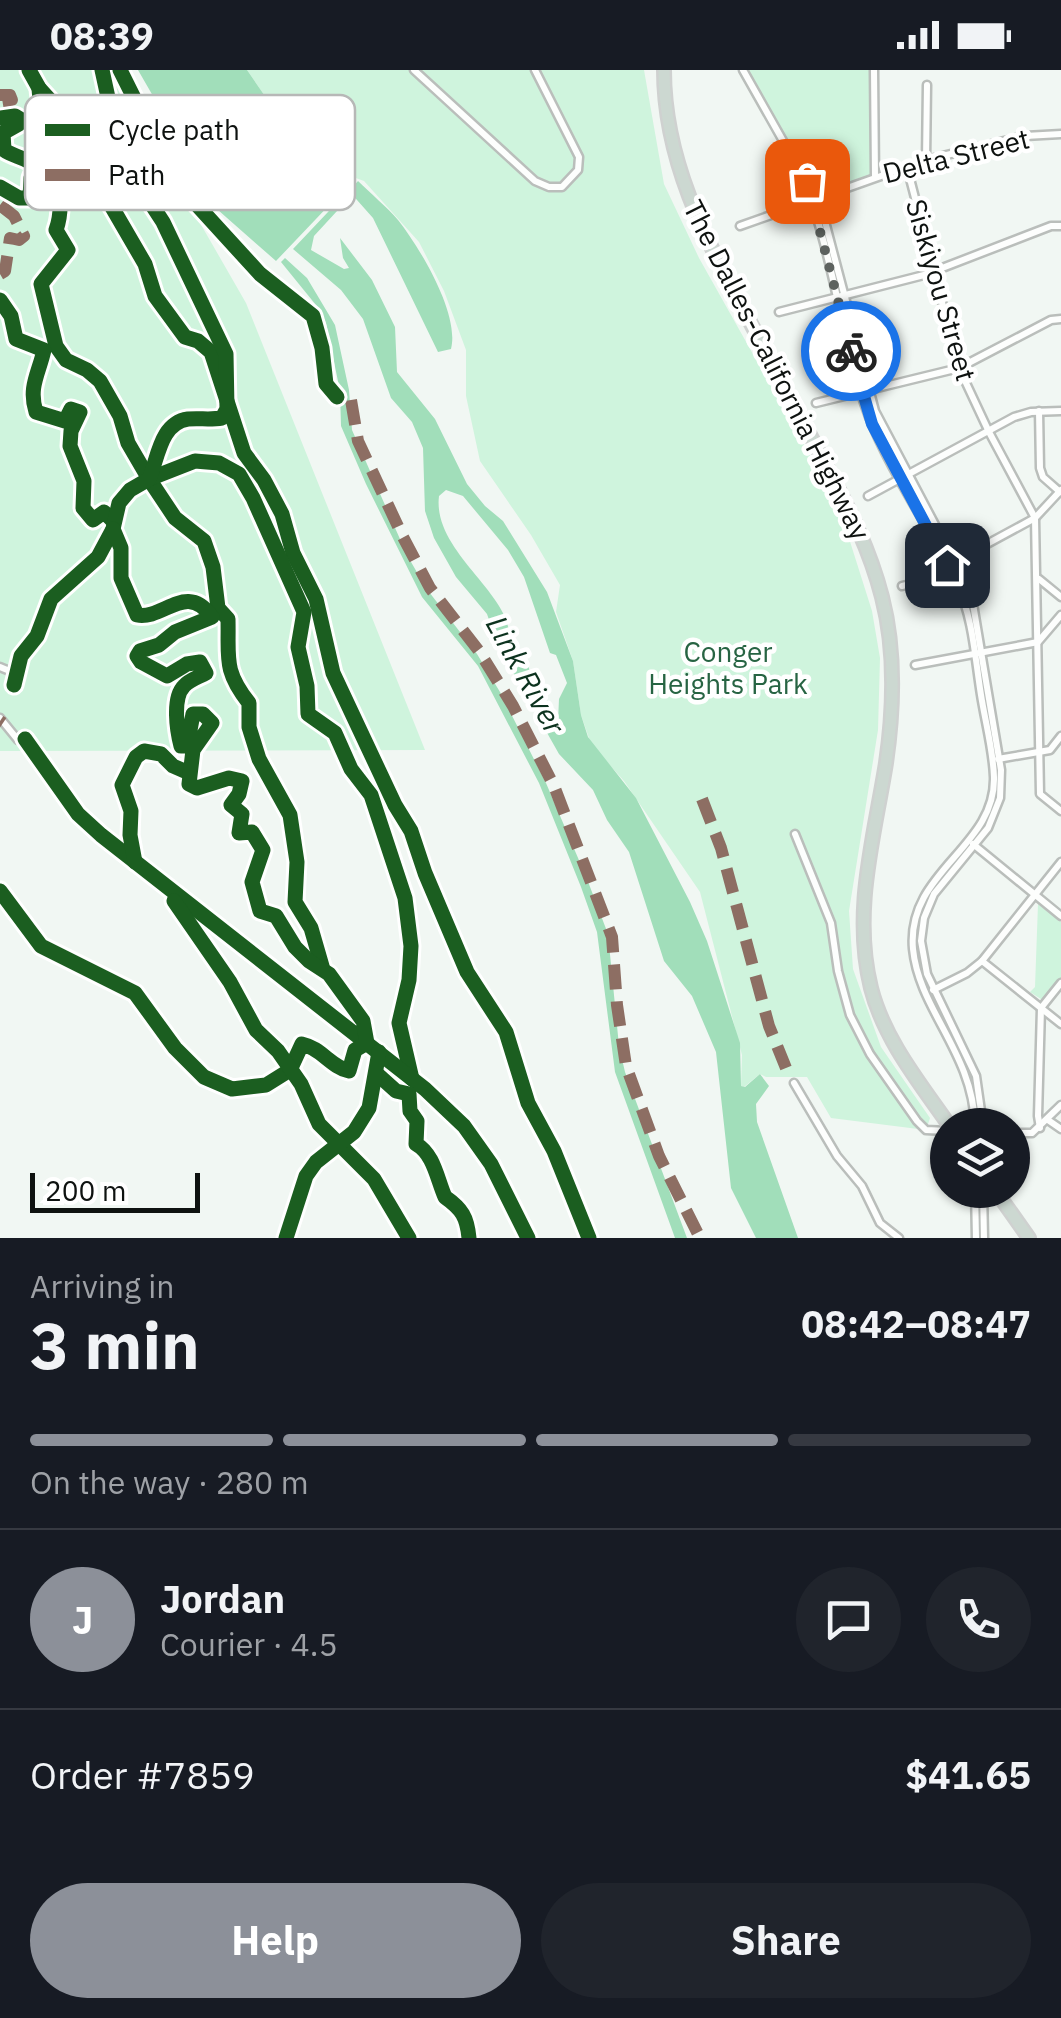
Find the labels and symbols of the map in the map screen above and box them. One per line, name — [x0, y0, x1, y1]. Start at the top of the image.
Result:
legend — [25, 95, 355, 210]
text: Cycle path — [108, 111, 240, 148]
street label: Delta Street — [879, 119, 1033, 192]
pin — [765, 139, 850, 224]
text: Path — [108, 156, 165, 193]
street label: The Dalles-California Highway — [675, 194, 879, 546]
street label: Siskiyou Street — [898, 195, 985, 385]
courier — [801, 301, 901, 401]
pin — [905, 523, 990, 608]
water label: Link River — [478, 608, 575, 741]
park label: Conger Heights Park — [648, 633, 808, 702]
scale bar — [30, 1168, 200, 1212]

